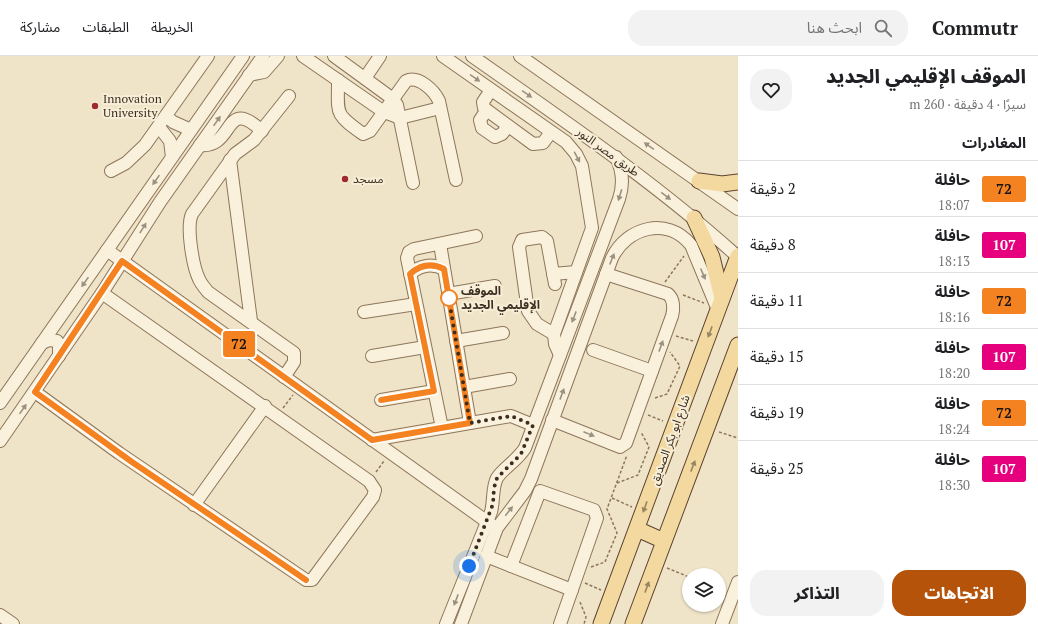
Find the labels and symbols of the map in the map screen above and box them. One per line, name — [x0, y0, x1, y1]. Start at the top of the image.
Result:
one-way arrow — [469, 74, 480, 82]
one-way arrow — [522, 90, 532, 98]
place label: Innovation University — [103, 91, 162, 120]
marker: Innovation University — [90, 101, 100, 111]
one-way arrow — [213, 115, 221, 126]
street label: طريق مصر النور — [572, 123, 643, 180]
one-way arrow — [644, 142, 654, 150]
one-way arrow — [574, 151, 581, 163]
place label: مسجد — [353, 171, 384, 186]
one-way arrow — [152, 174, 160, 185]
marker: مسجد — [340, 174, 350, 184]
one-way arrow — [617, 189, 623, 201]
one-way arrow — [660, 192, 671, 200]
one-way arrow — [140, 222, 147, 234]
one-way arrow — [609, 253, 615, 265]
one-way arrow — [701, 269, 707, 281]
one-way arrow — [81, 276, 89, 287]
place label: الموقف الإقليمي الجديد — [461, 283, 540, 315]
marker: الموقف الإقليمي الجديد — [440, 289, 458, 307]
one-way arrow — [571, 311, 577, 323]
one-way arrow — [707, 327, 713, 339]
line badge: 72 — [221, 331, 257, 357]
one-way arrow — [658, 340, 664, 352]
one-way arrow — [559, 388, 565, 400]
street label: شارع ابو بكر الصديق — [646, 393, 695, 488]
one-way arrow — [19, 404, 27, 414]
one-way arrow — [583, 432, 595, 438]
one-way arrow — [690, 459, 696, 471]
one-way arrow — [642, 501, 648, 513]
one-way arrow — [504, 506, 513, 517]
your location — [459, 556, 479, 576]
one-way arrow — [644, 581, 650, 593]
one-way arrow — [452, 595, 458, 607]

